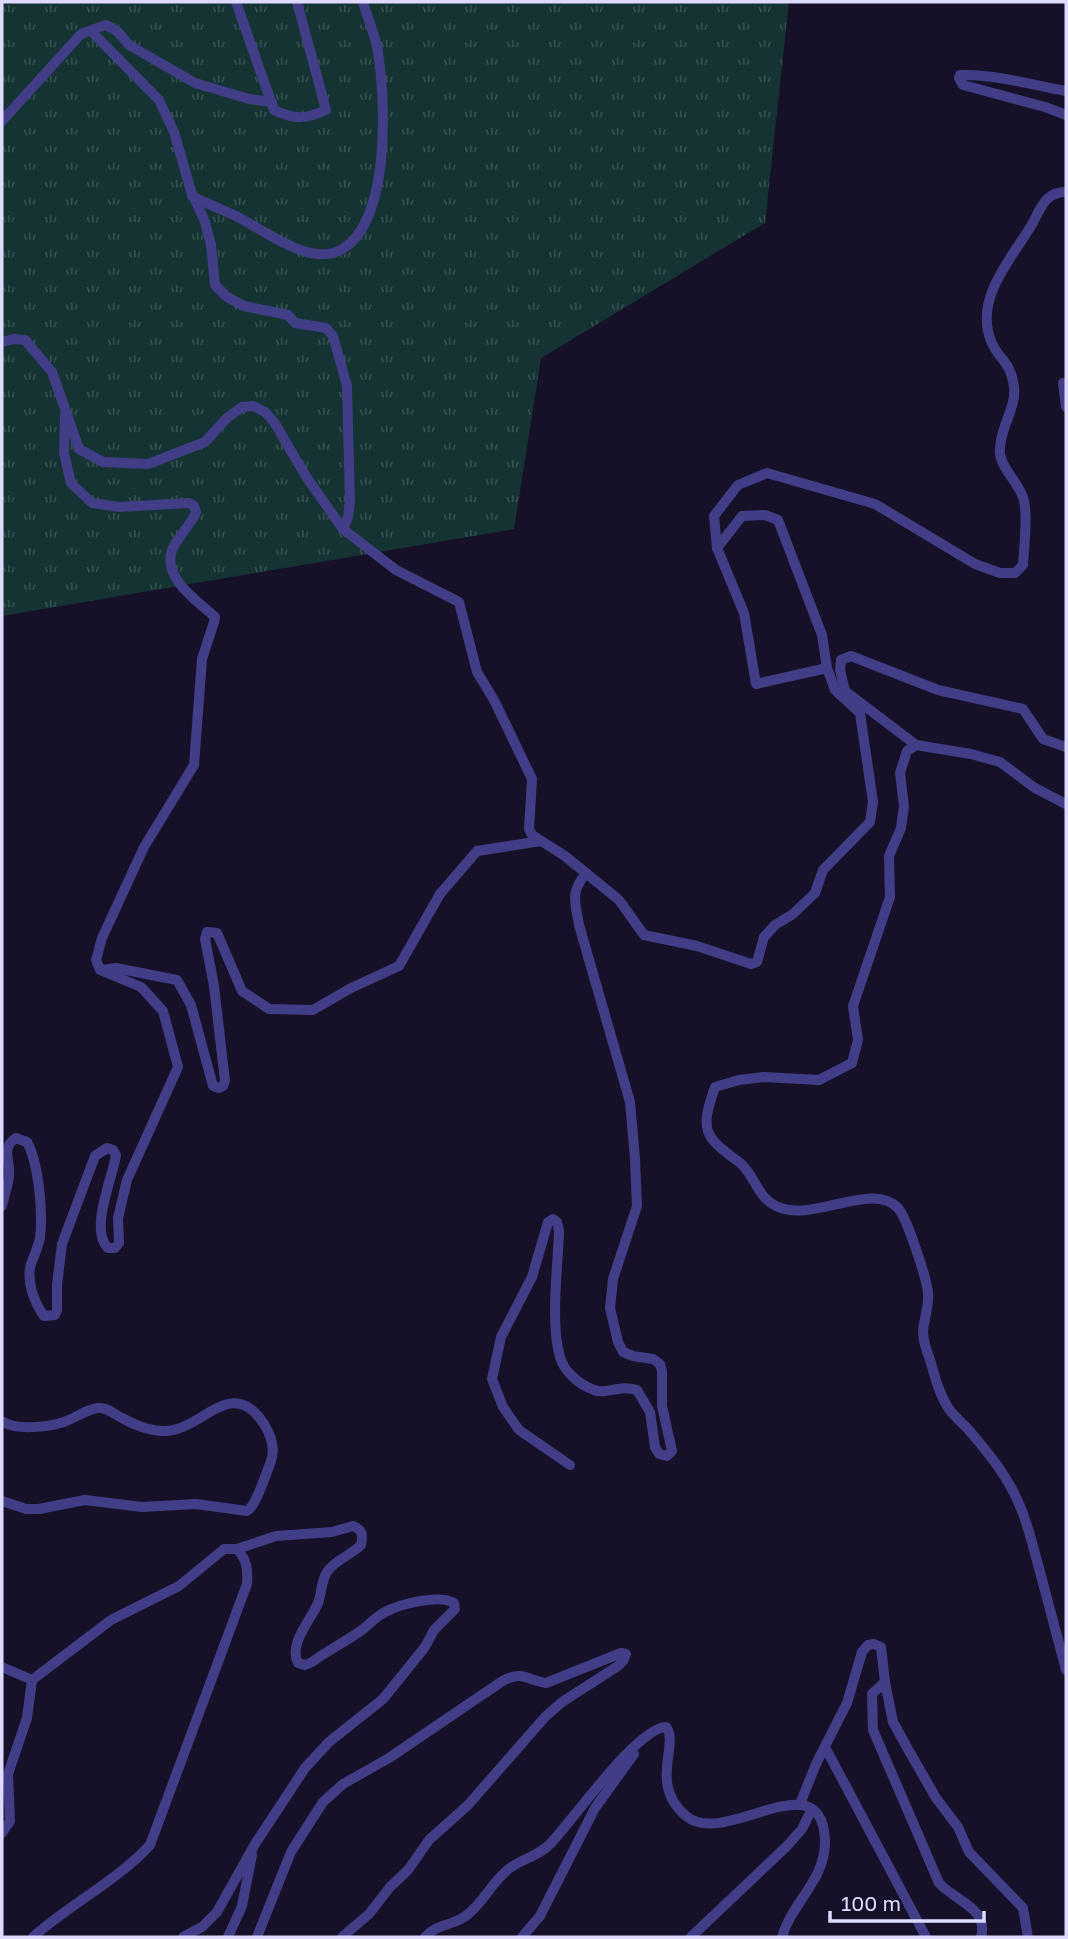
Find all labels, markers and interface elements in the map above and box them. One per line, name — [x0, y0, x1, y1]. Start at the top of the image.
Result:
scale bar — [830, 1880, 984, 1924]
text: 100 m — [841, 1890, 901, 1916]

